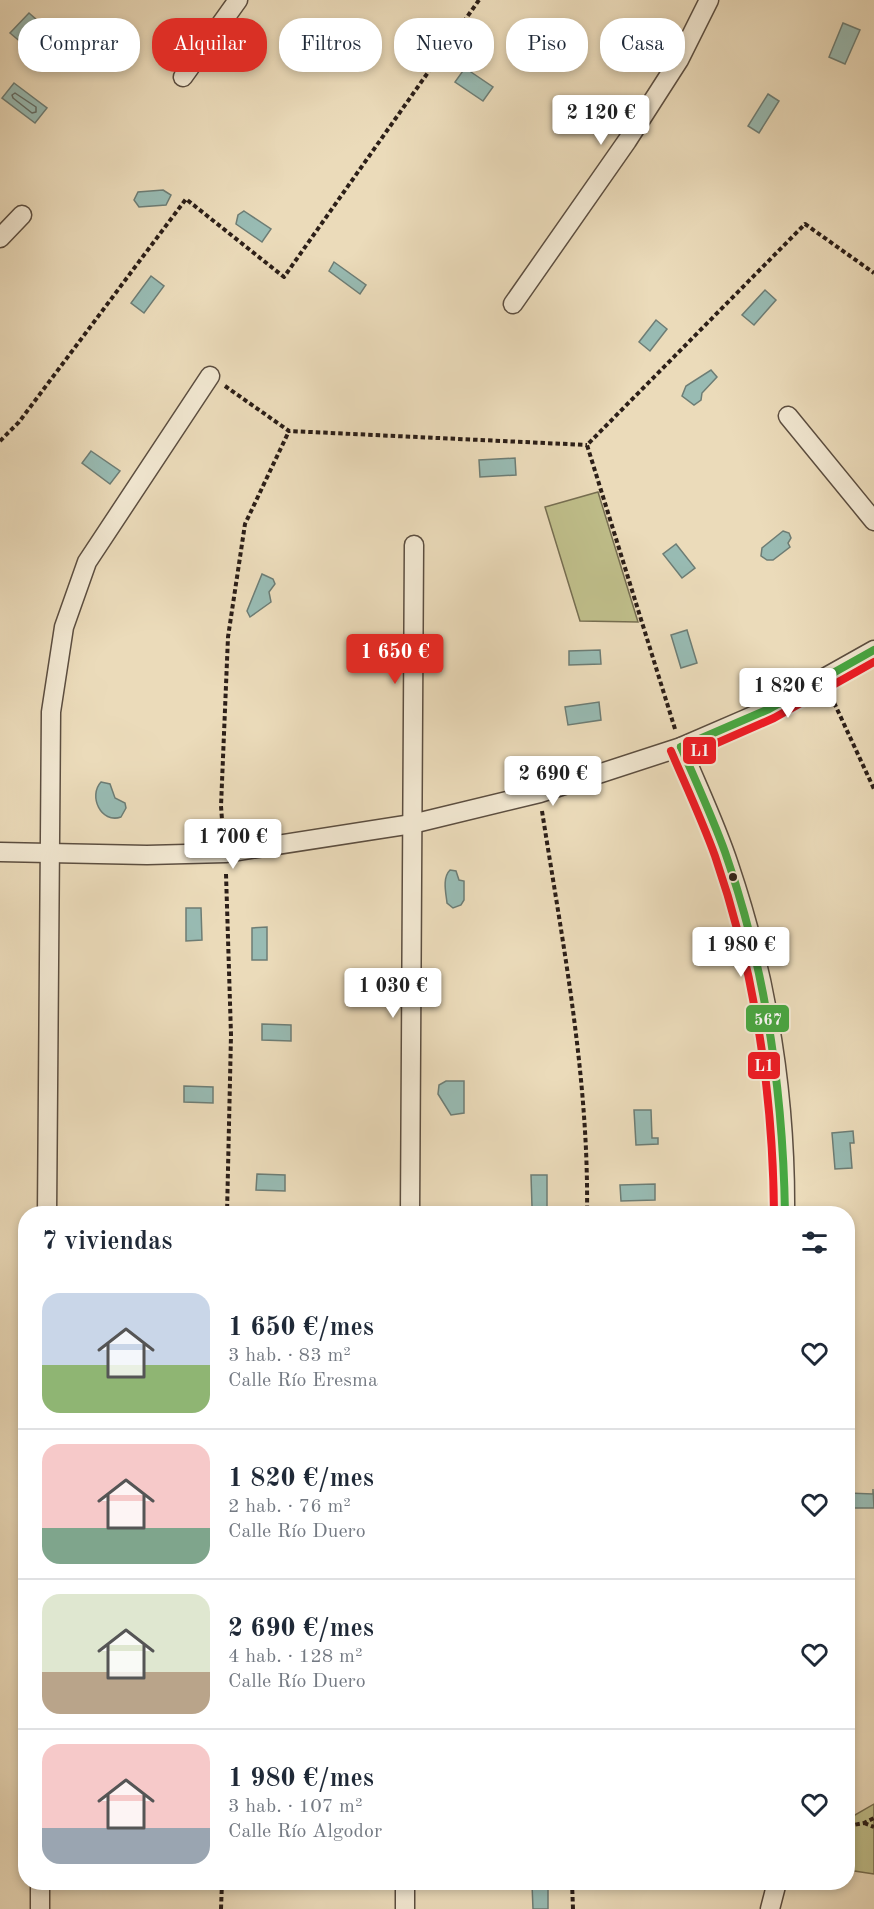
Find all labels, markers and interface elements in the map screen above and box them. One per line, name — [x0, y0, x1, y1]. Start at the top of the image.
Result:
chip: Comprar — [18, 18, 140, 72]
chip: Alquilar — [152, 18, 267, 72]
chip: Filtros — [279, 18, 382, 72]
chip: Nuevo — [394, 18, 494, 72]
chip: Piso — [506, 18, 588, 72]
chip: Casa — [600, 18, 685, 72]
pin: 2 120 € — [546, 95, 656, 146]
text: 2 120 € — [566, 104, 636, 124]
pin: 1 650 € — [340, 634, 450, 685]
text: 1 650 € — [360, 643, 430, 663]
pin: 1 820 € — [733, 668, 843, 719]
text: 1 820 € — [753, 677, 823, 697]
line badge: L1 — [682, 736, 717, 765]
text: L1 — [690, 744, 710, 760]
pin: 2 690 € — [498, 756, 608, 807]
text: 2 690 € — [518, 765, 588, 785]
pin: 1 700 € — [178, 819, 288, 870]
text: 1 700 € — [198, 828, 268, 848]
unlabelled marker — [727, 871, 739, 883]
pin: 1 980 € — [686, 927, 796, 978]
text: 1 980 € — [706, 936, 776, 956]
pin: 1 030 € — [338, 968, 448, 1019]
text: 1 030 € — [358, 977, 428, 997]
line badge: 567 — [745, 1004, 790, 1033]
text: 567 — [754, 1013, 782, 1029]
line badge: L1 — [747, 1051, 781, 1080]
text: L1 — [754, 1059, 774, 1075]
icon: filters — [798, 1226, 831, 1259]
text: 7 viviendas — [42, 1229, 172, 1255]
text: 1 650 €/mes — [228, 1315, 374, 1341]
icon: home — [90, 1317, 162, 1389]
icon: heart — [798, 1337, 831, 1370]
text: 3 hab. · 83 m² — [228, 1346, 351, 1366]
text: Calle Río Eresma — [228, 1371, 378, 1391]
text: 1 820 €/mes — [228, 1466, 374, 1492]
icon: home — [90, 1468, 162, 1540]
icon: heart — [798, 1488, 831, 1521]
text: 2 hab. · 76 m² — [228, 1497, 351, 1517]
text: Calle Río Duero — [228, 1522, 366, 1542]
text: 2 690 €/mes — [228, 1616, 374, 1642]
icon: home — [90, 1618, 162, 1690]
icon: heart — [798, 1638, 831, 1671]
text: 4 hab. · 128 m² — [228, 1647, 362, 1667]
text: Calle Río Duero — [228, 1672, 366, 1692]
text: 1 980 €/mes — [228, 1766, 374, 1792]
icon: home — [90, 1768, 162, 1840]
icon: heart — [798, 1788, 831, 1821]
text: 3 hab. · 107 m² — [228, 1797, 362, 1817]
text: Calle Río Algodor — [228, 1822, 382, 1842]

